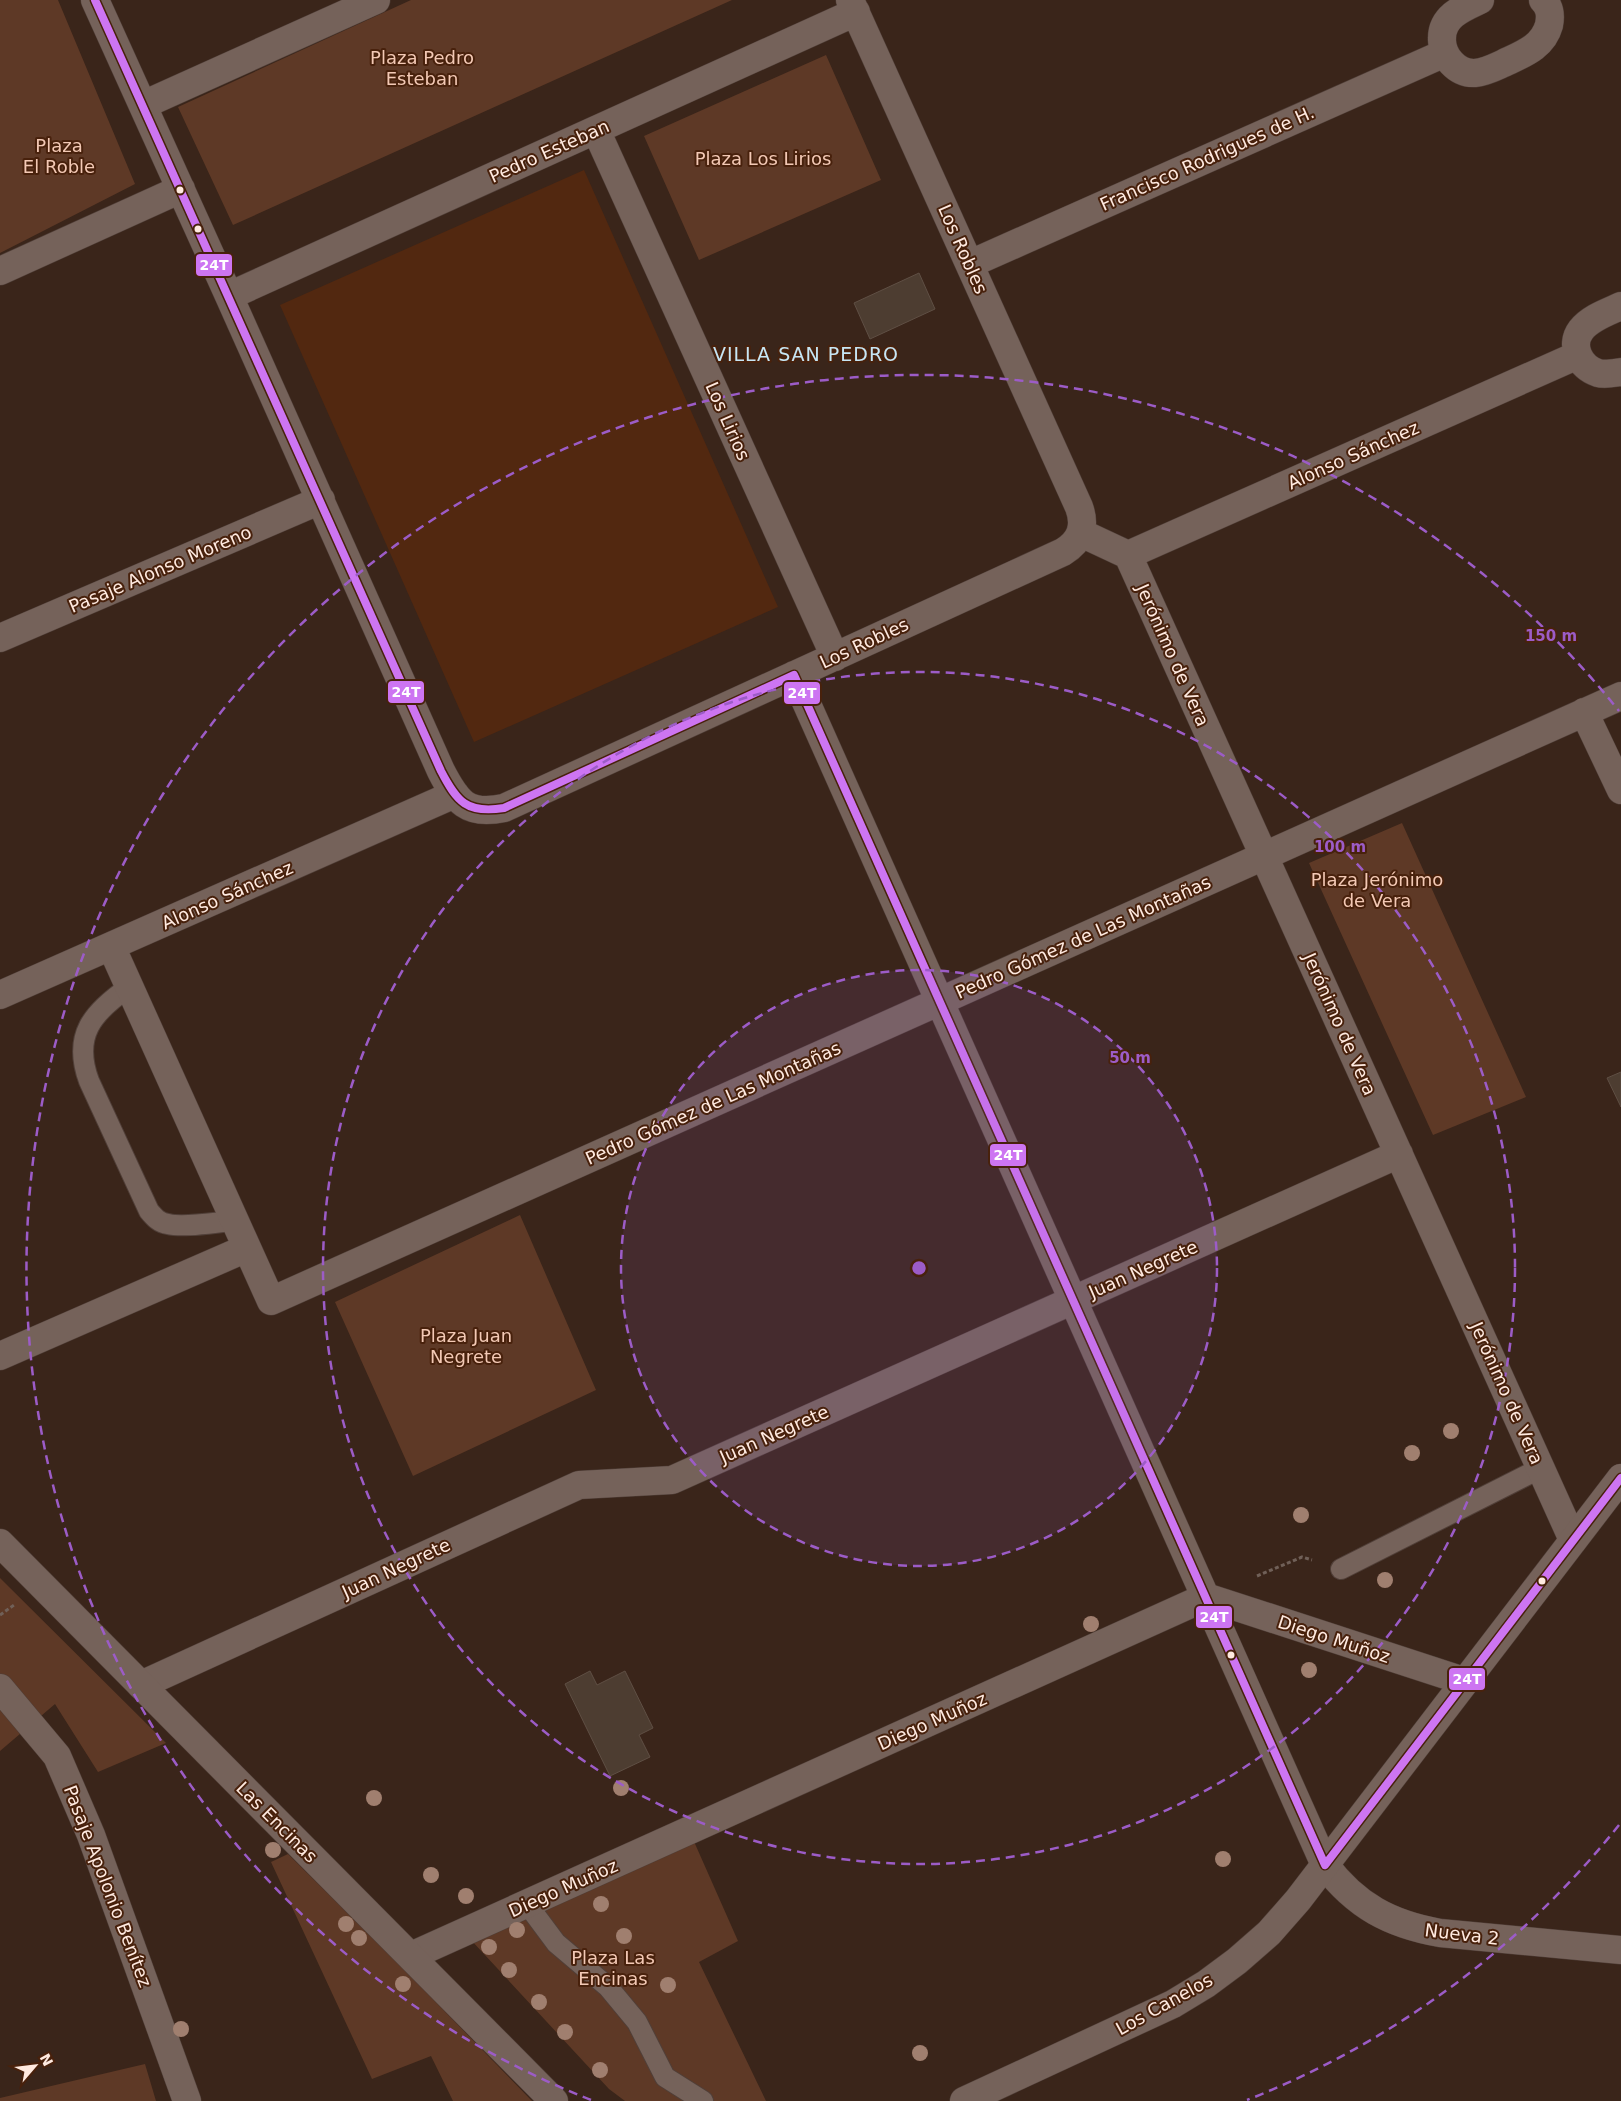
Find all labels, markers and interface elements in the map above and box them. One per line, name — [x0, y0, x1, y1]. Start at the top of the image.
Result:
park label: Plaza Pedro Esteban — [370, 47, 474, 89]
street label: Francisco Rodrigues de H. — [1097, 101, 1317, 215]
street label: Pedro Esteban — [486, 115, 612, 187]
park label: Plaza El Roble — [23, 135, 95, 177]
park label: Plaza Los Lirios — [695, 148, 831, 169]
unlabelled marker — [175, 185, 185, 195]
street label: Los Robles — [934, 201, 992, 297]
unlabelled marker — [193, 224, 203, 234]
line badge: 24T — [195, 253, 233, 277]
text: 24T — [199, 257, 229, 273]
district label: VILLA SAN PEDRO — [713, 343, 899, 365]
street label: Los Lirios — [701, 379, 755, 463]
street label: Alonso Sánchez — [1284, 417, 1422, 493]
street label: Pasaje Alonso Moreno — [66, 521, 254, 617]
street label: Jerónimo de Vera — [1132, 580, 1214, 729]
street label: Los Robles — [816, 613, 912, 673]
text: 150 m — [1525, 627, 1577, 645]
line badge: 24T — [387, 680, 425, 704]
line badge: 24T — [783, 681, 821, 705]
text: 24T — [391, 684, 421, 700]
text: 24T — [787, 685, 817, 701]
text: 100 m — [1314, 838, 1366, 856]
street label: Alonso Sánchez — [158, 857, 296, 933]
park label: Plaza Jerónimo de Vera — [1311, 869, 1443, 911]
street label: Pedro Gómez de Las Montañas — [952, 871, 1214, 1003]
street label: Jerónimo de Vera — [1299, 949, 1381, 1098]
street label: Pedro Gómez de Las Montañas — [582, 1037, 844, 1169]
text: 50 m — [1109, 1049, 1151, 1067]
line badge: 24T — [989, 1143, 1027, 1167]
text: 24T — [993, 1147, 1023, 1163]
street label: Juan Negrete — [1084, 1236, 1201, 1303]
centre of rings — [910, 1259, 928, 1277]
street label: Jerónimo de Vera — [1466, 1318, 1548, 1467]
park label: Plaza Juan Negrete — [420, 1325, 512, 1367]
street label: Juan Negrete — [715, 1401, 832, 1468]
street label: Juan Negrete — [338, 1534, 453, 1603]
unlabelled marker — [1537, 1576, 1547, 1586]
line badge: 24T — [1195, 1605, 1233, 1629]
text: 24T — [1199, 1609, 1229, 1625]
street label: Diego Muñoz — [1275, 1611, 1393, 1667]
unlabelled marker — [1226, 1650, 1236, 1660]
line badge: 24T — [1448, 1667, 1486, 1691]
text: 24T — [1452, 1671, 1482, 1687]
street label: Diego Muñoz — [874, 1688, 990, 1754]
street label: Las Encinas — [232, 1777, 322, 1867]
street label: Pasaje Apolonio Benítez — [60, 1782, 156, 1990]
street label: Diego Muñoz — [505, 1855, 621, 1921]
street label: Nueva 2 — [1424, 1919, 1500, 1949]
park label: Plaza Las Encinas — [571, 1947, 655, 1989]
street label: Los Canelos — [1112, 1969, 1216, 2039]
north arrow — [10, 2041, 60, 2091]
text: N — [37, 2051, 56, 2069]

